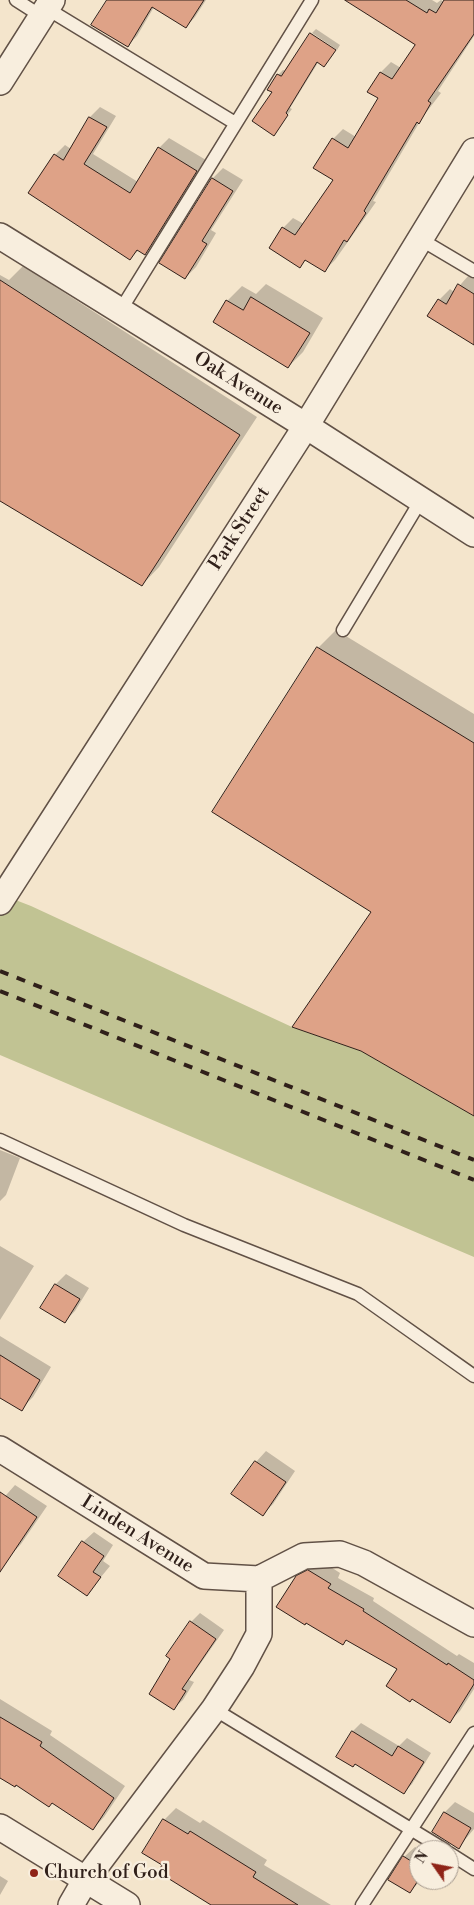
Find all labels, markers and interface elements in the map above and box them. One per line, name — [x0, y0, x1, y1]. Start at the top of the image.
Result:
street label: Oak Avenue — [189, 348, 287, 420]
street label: Park Street — [205, 483, 275, 575]
street label: Linden Avenue — [77, 1491, 197, 1579]
north arrow — [409, 1840, 459, 1890]
text: N — [412, 1848, 433, 1867]
place label: Church of God — [44, 1862, 169, 1884]
marker: Church of God — [28, 1867, 40, 1879]

